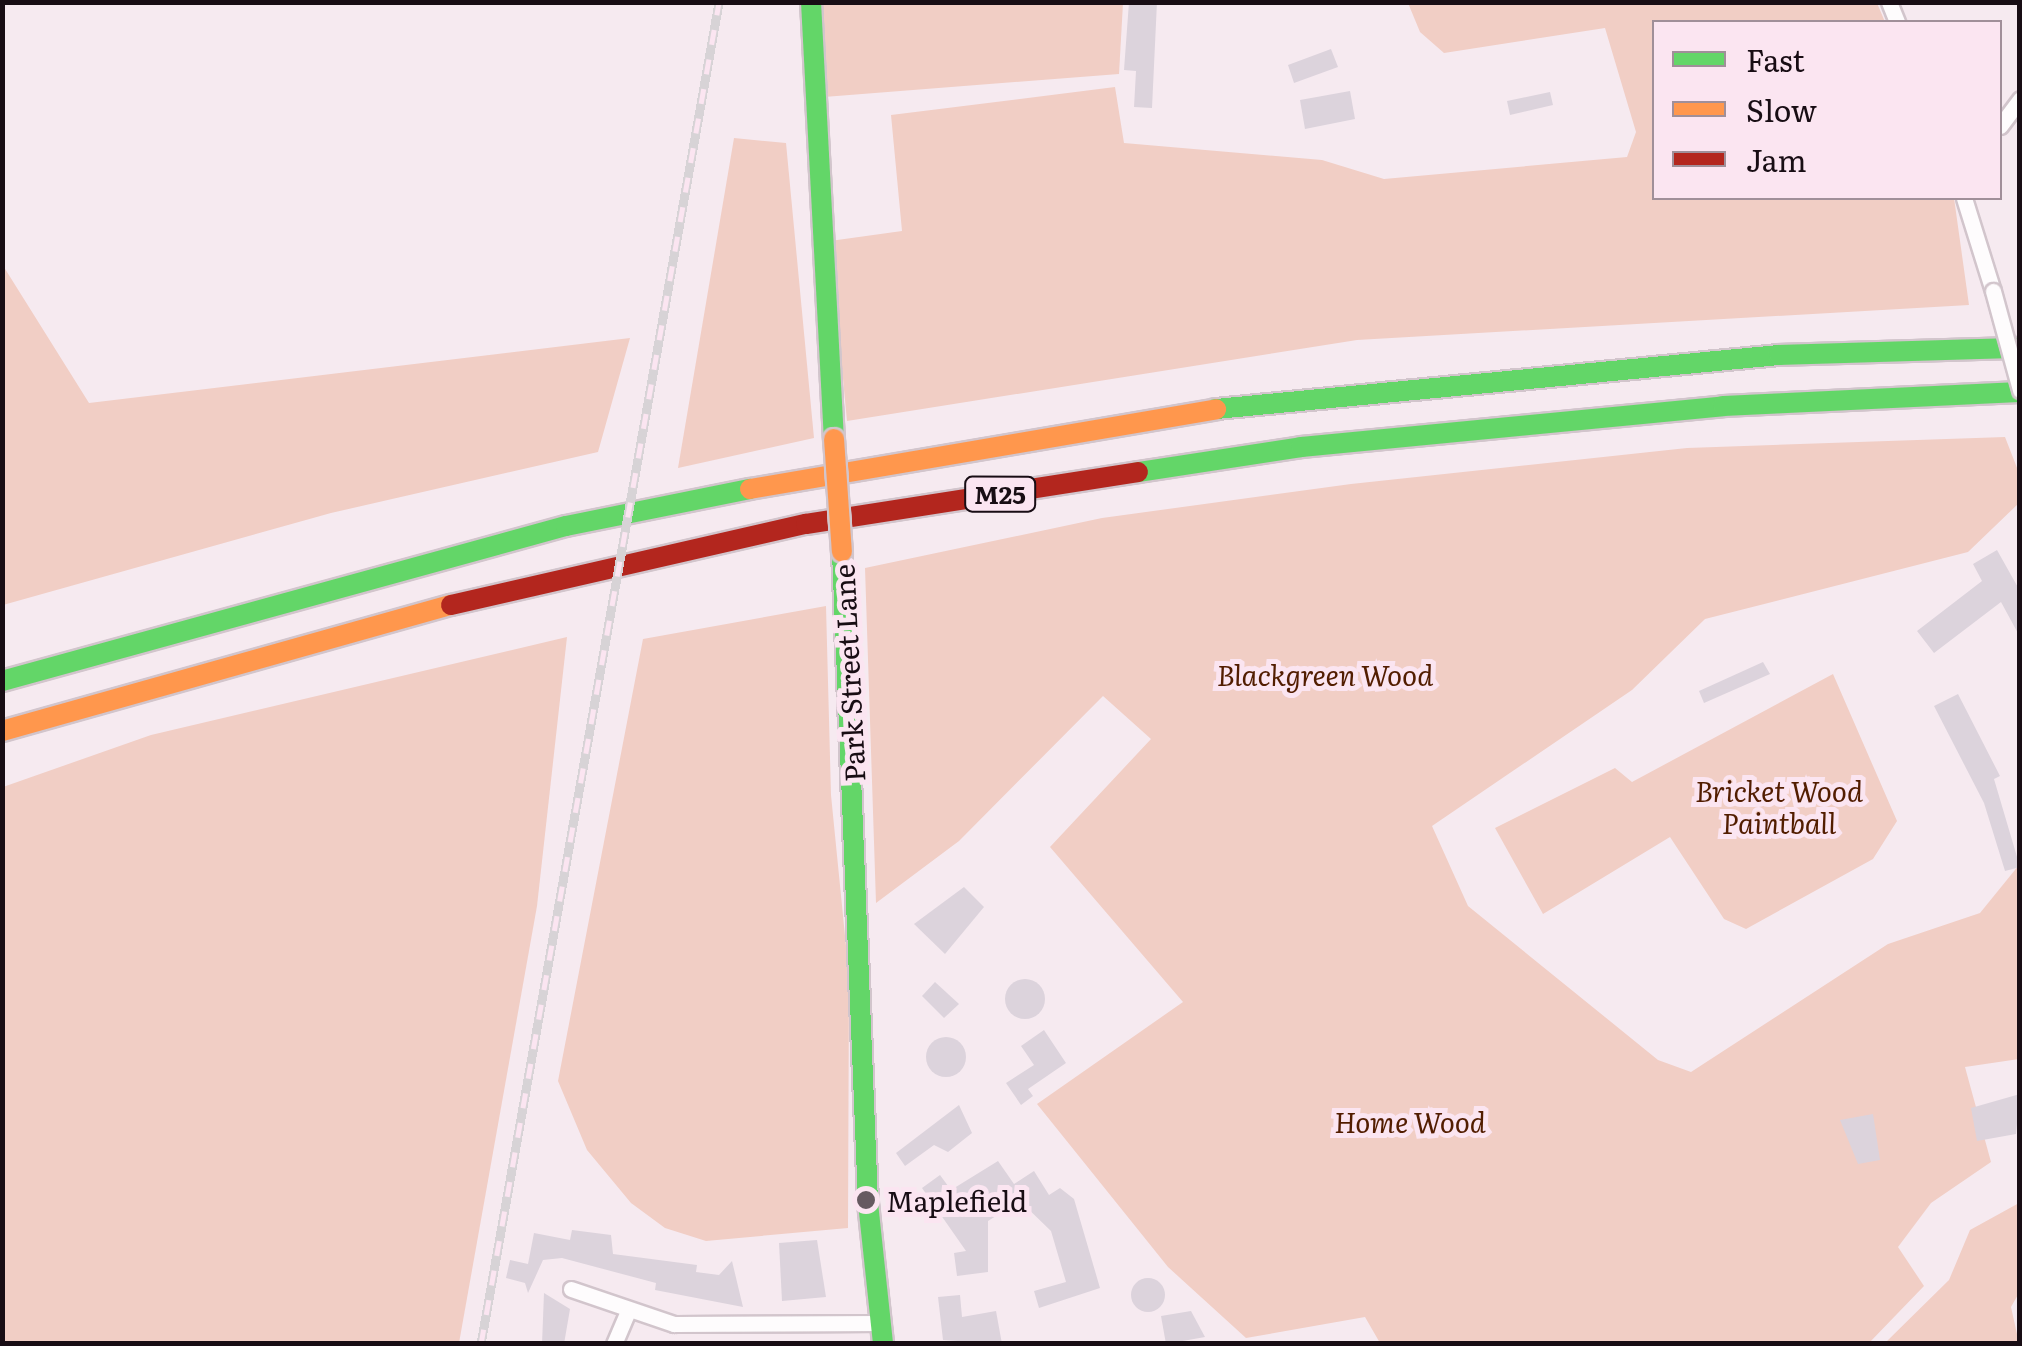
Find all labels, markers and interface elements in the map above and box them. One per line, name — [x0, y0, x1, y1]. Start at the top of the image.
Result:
legend — [1652, 20, 2002, 200]
text: Fast — [1746, 37, 1805, 81]
text: Slow — [1746, 87, 1817, 131]
text: Jam — [1746, 137, 1806, 181]
road number: M25 — [962, 474, 1038, 514]
street label: Park Street Lane — [826, 563, 870, 783]
park label: Blackgreen Wood — [1217, 657, 1433, 691]
park label: Bricket Wood Paintball — [1695, 773, 1863, 839]
park label: Home Wood — [1334, 1104, 1486, 1138]
place label: Maplefield — [886, 1183, 1027, 1217]
marker: Maplefield — [855, 1189, 877, 1211]

